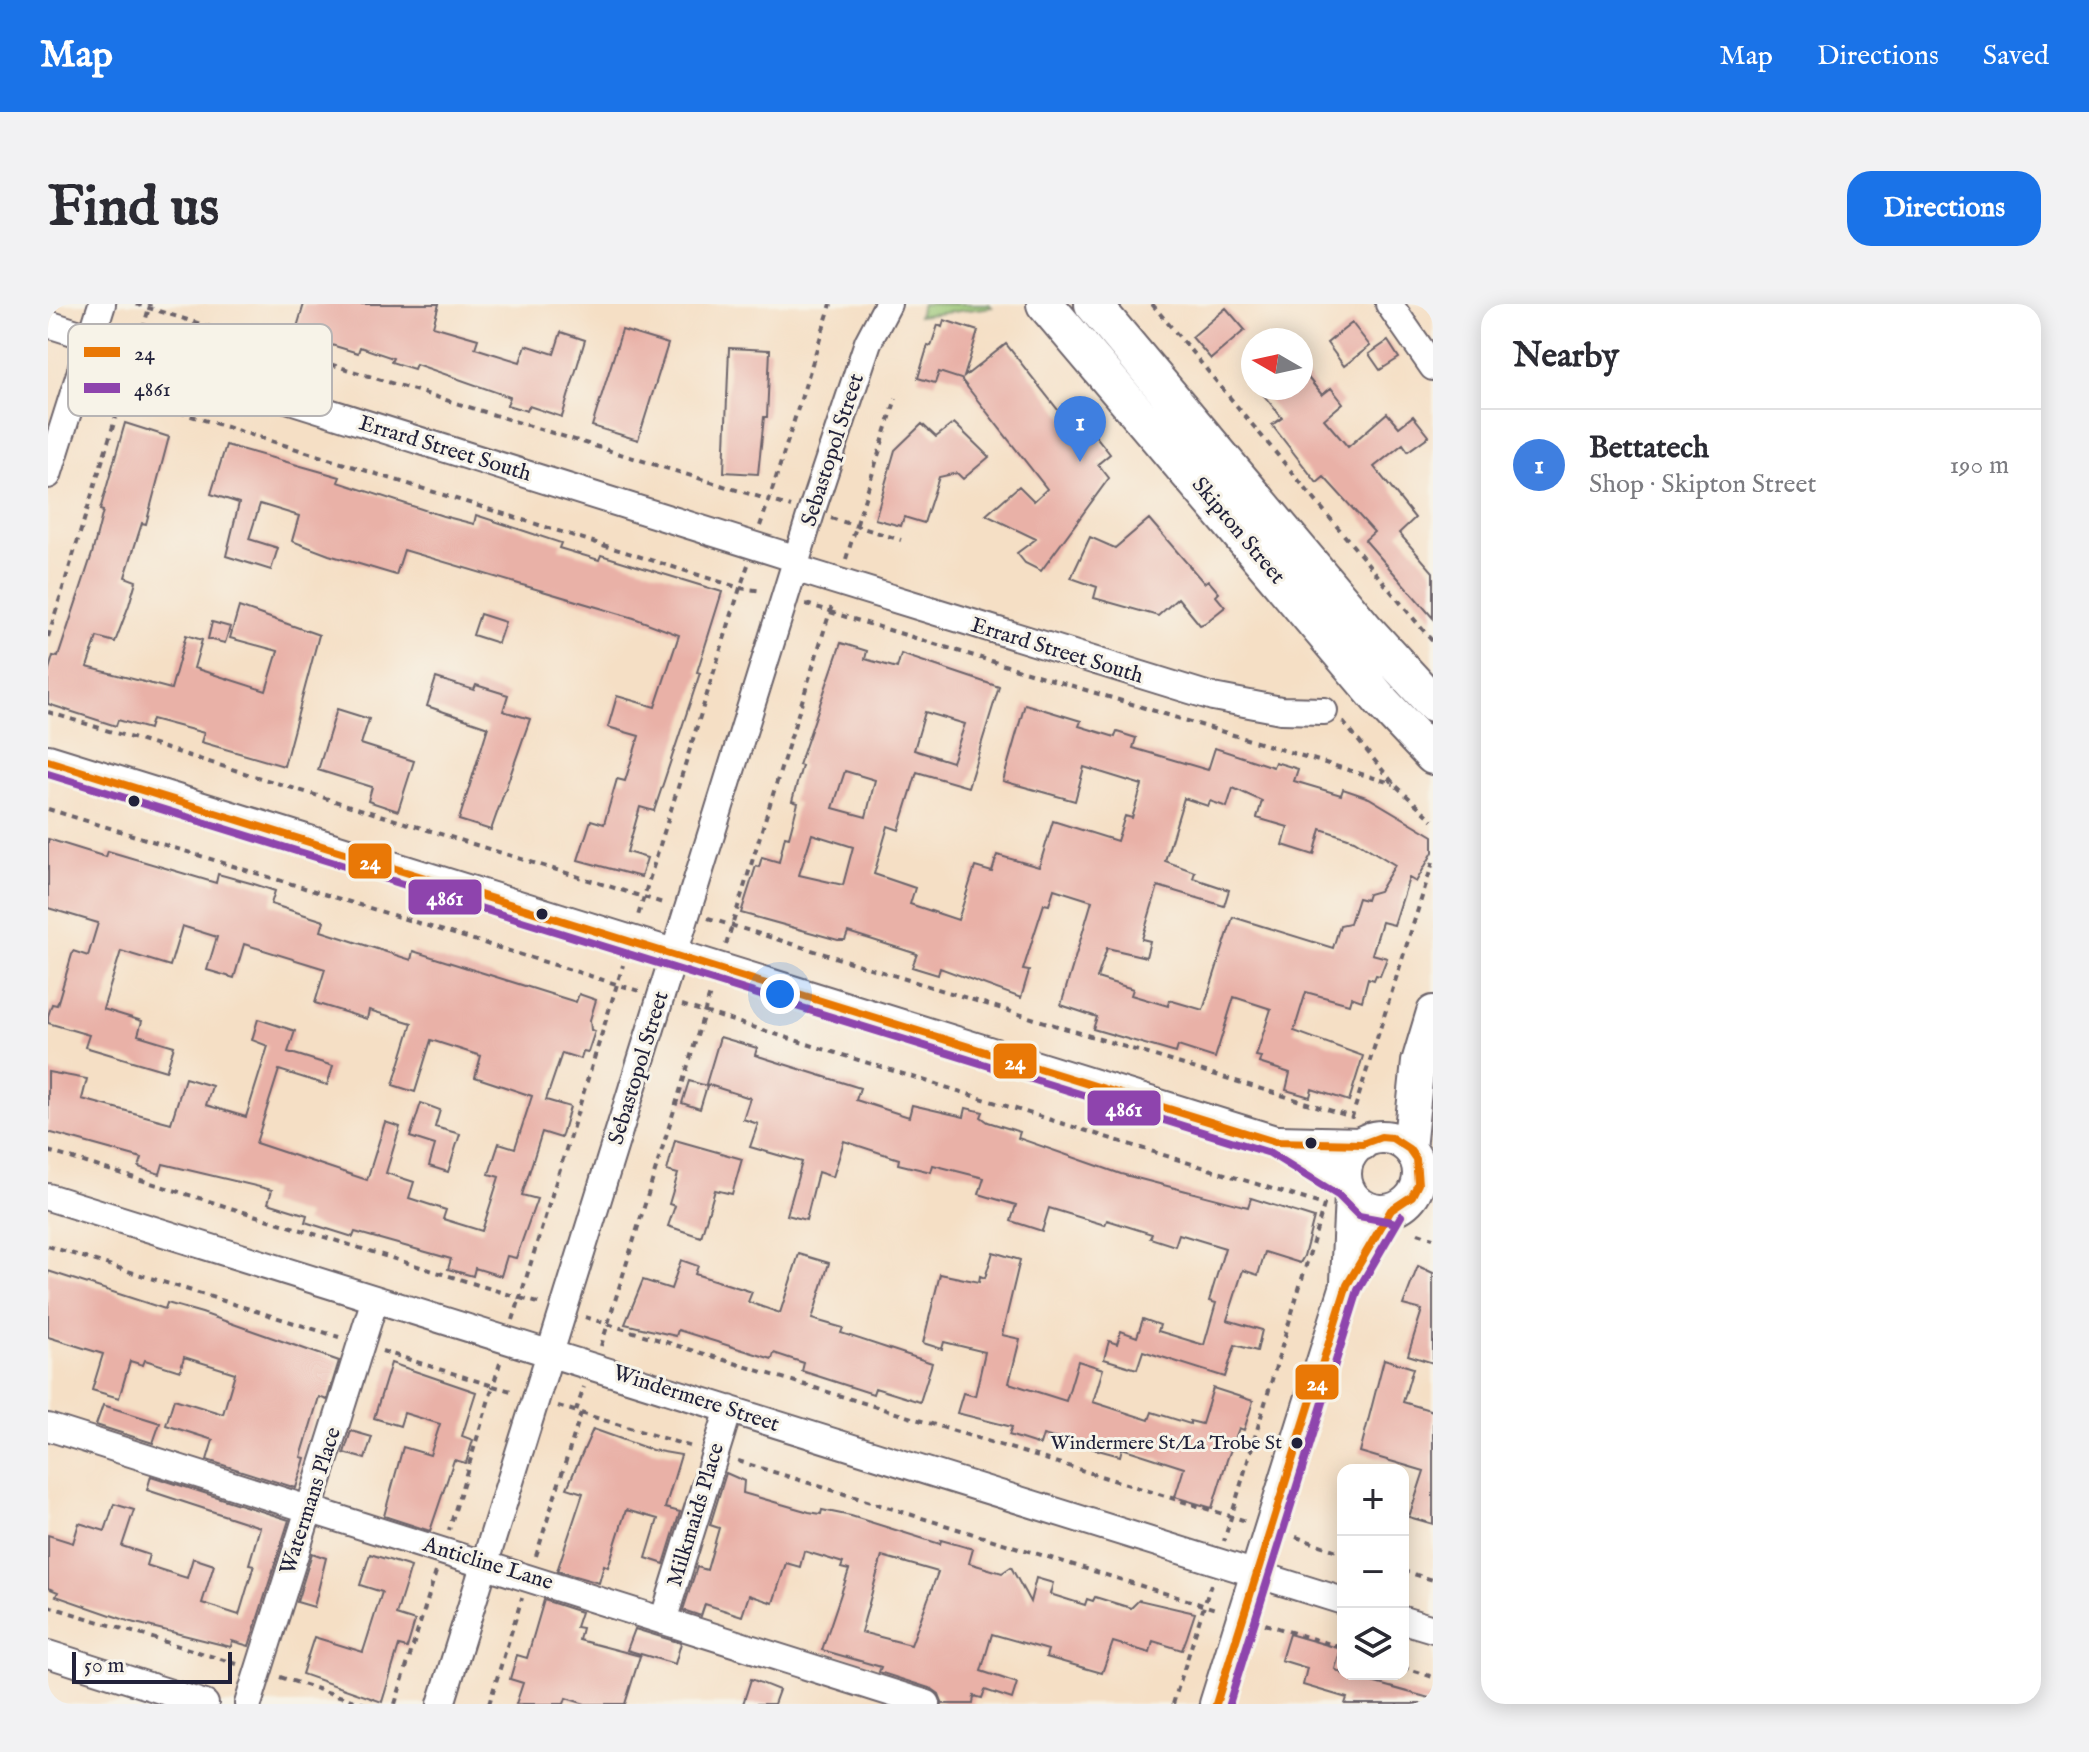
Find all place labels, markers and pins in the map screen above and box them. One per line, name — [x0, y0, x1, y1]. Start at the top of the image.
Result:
pin: 1 — [1054, 396, 1106, 462]
unlabelled marker — [126, 793, 142, 809]
unlabelled marker — [534, 906, 550, 922]
unlabelled marker — [1303, 1135, 1319, 1151]
place label: Windermere St/La Trobe St — [1051, 1431, 1282, 1456]
marker: Windermere St/La Trobe St — [1289, 1435, 1305, 1451]

